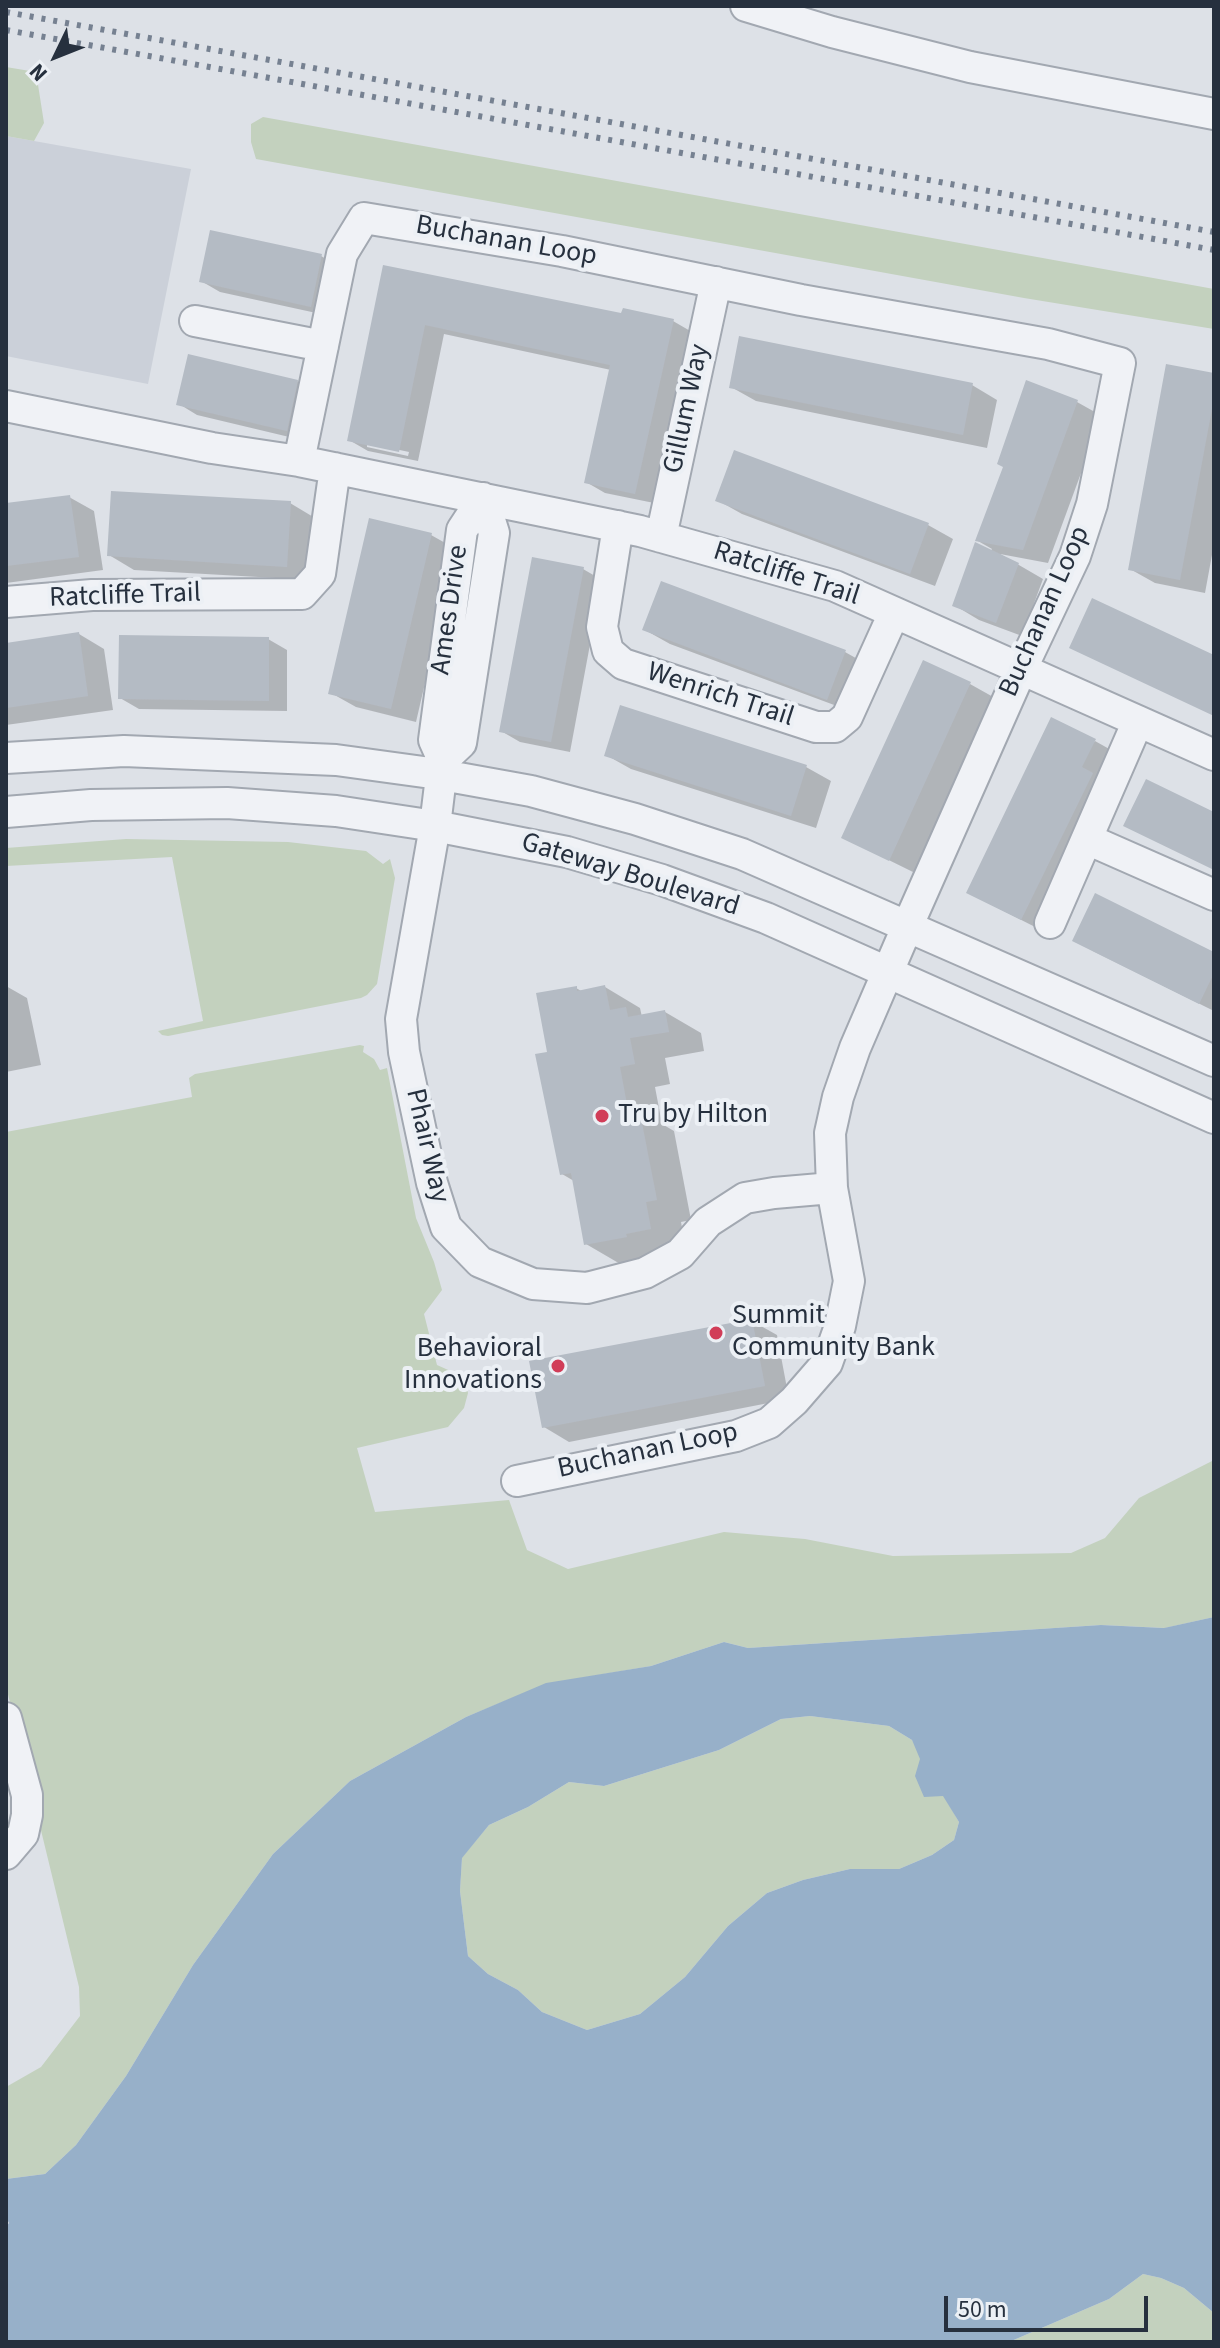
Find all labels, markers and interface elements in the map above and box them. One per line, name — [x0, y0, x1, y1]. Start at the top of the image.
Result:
north arrow — [16, 16, 96, 96]
text: N — [22, 56, 55, 89]
street label: Buchanan Loop — [413, 210, 599, 274]
street label: Gillum Way — [658, 341, 718, 477]
street label: Buchanan Loop — [993, 521, 1099, 703]
street label: Ratcliffe Trail — [709, 536, 863, 614]
street label: Ames Drive — [425, 543, 477, 677]
street label: Ratcliffe Trail — [49, 578, 201, 616]
street label: Wenrich Trail — [642, 656, 798, 736]
street label: Gateway Boulevard — [517, 827, 743, 925]
street label: Phair Way — [397, 1086, 455, 1206]
place label: Tru by Hilton — [618, 1099, 768, 1133]
marker: Tru by Hilton — [593, 1107, 611, 1125]
place label: Summit Community Bank — [732, 1300, 935, 1366]
marker: Summit Community Bank — [707, 1324, 725, 1342]
place label: Behavioral Innovations — [404, 1333, 542, 1399]
marker: Behavioral Innovations — [549, 1357, 567, 1375]
street label: Buchanan Loop — [555, 1417, 741, 1487]
scale bar — [948, 2280, 1152, 2330]
text: 50 m — [958, 2292, 1007, 2327]

